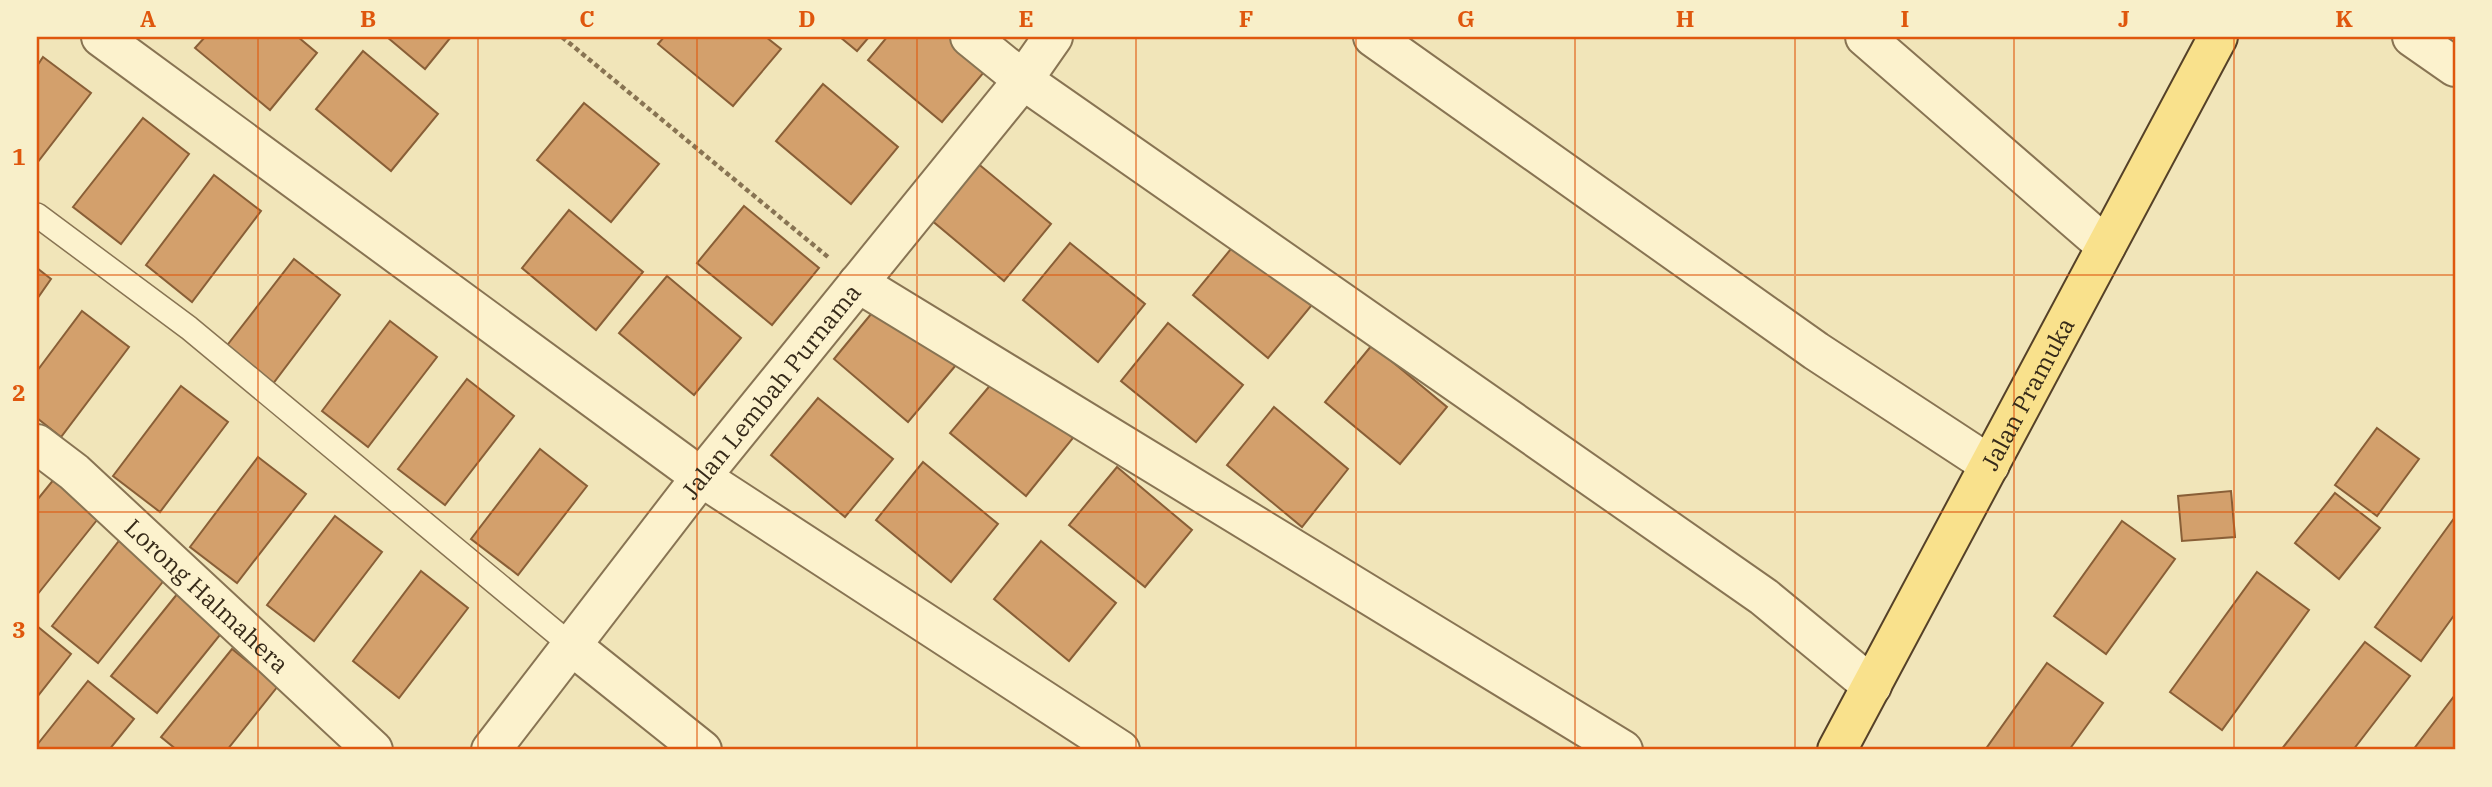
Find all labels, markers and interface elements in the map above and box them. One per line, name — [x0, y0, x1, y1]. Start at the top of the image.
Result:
text: A — [140, 3, 156, 33]
text: B — [360, 3, 376, 33]
text: C — [579, 3, 595, 33]
text: D — [798, 3, 816, 33]
text: E — [1018, 3, 1034, 33]
text: F — [1239, 3, 1253, 33]
text: G — [1457, 3, 1475, 33]
text: H — [1676, 3, 1694, 33]
text: I — [1901, 3, 1909, 33]
text: J — [2118, 3, 2130, 33]
text: K — [2335, 3, 2353, 33]
text: 1 — [12, 141, 26, 171]
street label: Jalan Lembah Purnama — [674, 277, 868, 505]
street label: Jalan Pramuka — [1974, 312, 2081, 476]
text: 2 — [12, 377, 26, 407]
street label: Lorong Halmahera — [118, 511, 296, 680]
text: 3 — [12, 614, 26, 644]

